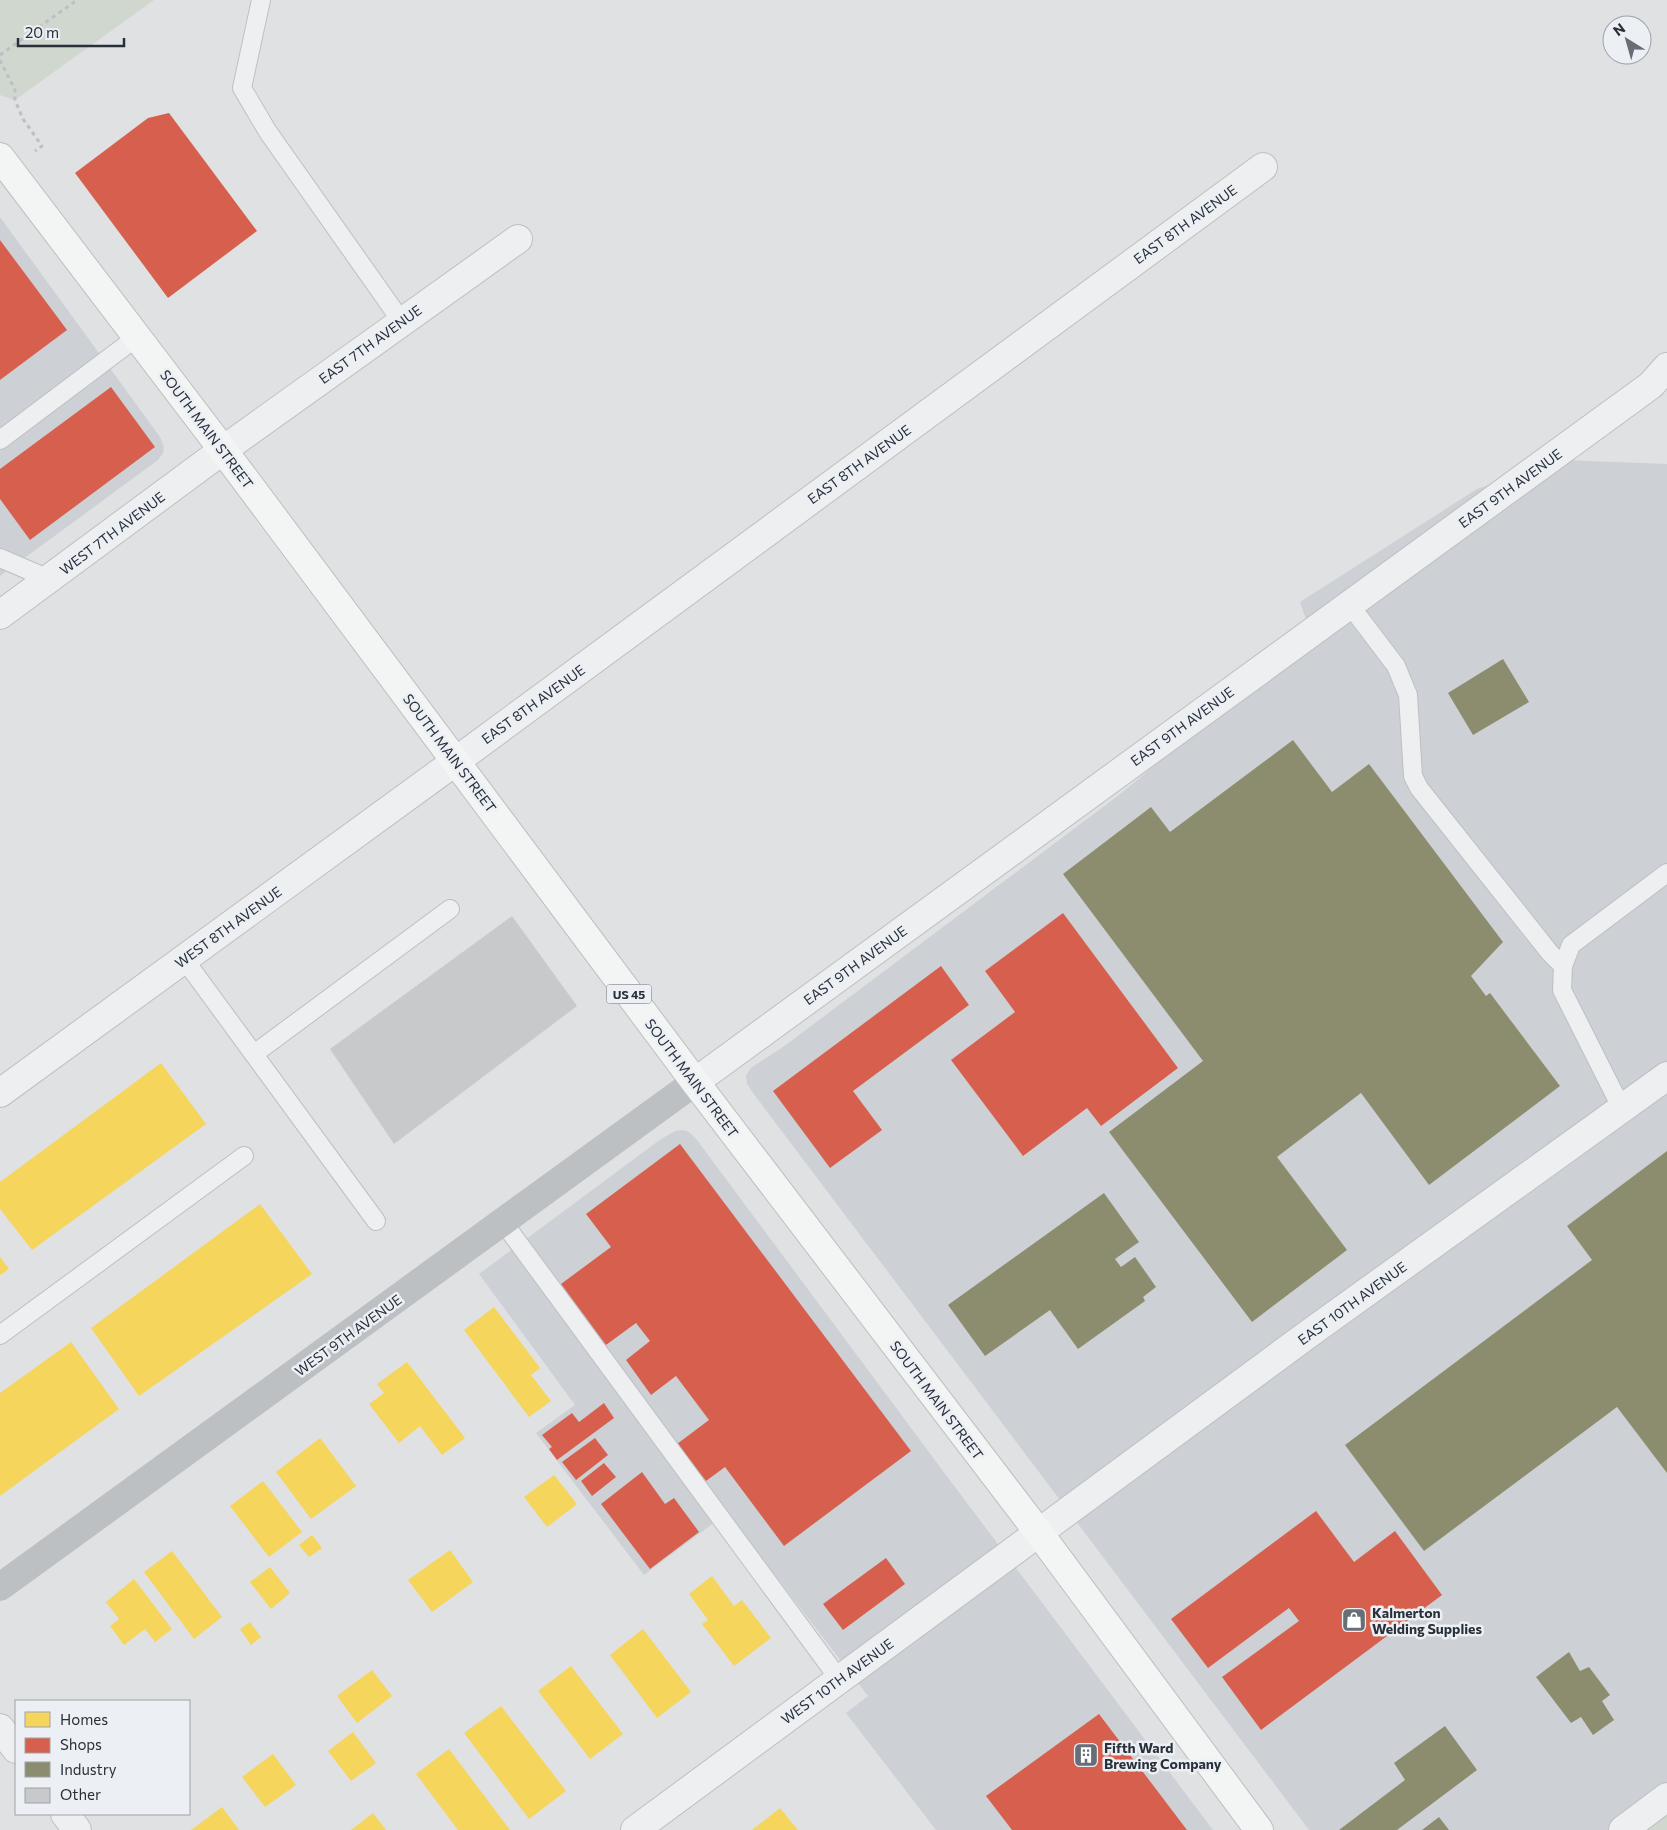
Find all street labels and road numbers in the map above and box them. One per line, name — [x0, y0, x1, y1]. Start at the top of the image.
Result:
street label: EAST 8TH AVENUE — [1130, 181, 1240, 267]
street label: EAST 7TH AVENUE — [315, 301, 425, 387]
street label: SOUTH MAIN STREET — [157, 366, 257, 492]
street label: EAST 8TH AVENUE — [804, 421, 914, 507]
street label: EAST 9TH AVENUE — [1455, 445, 1565, 531]
street label: WEST 7TH AVENUE — [56, 488, 168, 578]
street label: EAST 8TH AVENUE — [478, 661, 588, 747]
street label: EAST 9TH AVENUE — [1127, 683, 1237, 769]
street label: SOUTH MAIN STREET — [400, 690, 500, 816]
street label: WEST 8TH AVENUE — [171, 882, 285, 972]
street label: EAST 9TH AVENUE — [800, 922, 910, 1008]
road number: US 45 — [606, 984, 652, 1004]
street label: SOUTH MAIN STREET — [642, 1015, 742, 1141]
street label: EAST 10TH AVENUE — [1294, 1258, 1410, 1348]
street label: WEST 9TH AVENUE — [291, 1290, 405, 1380]
street label: SOUTH MAIN STREET — [887, 1337, 987, 1463]
street label: WEST 10TH AVENUE — [777, 1635, 897, 1727]

